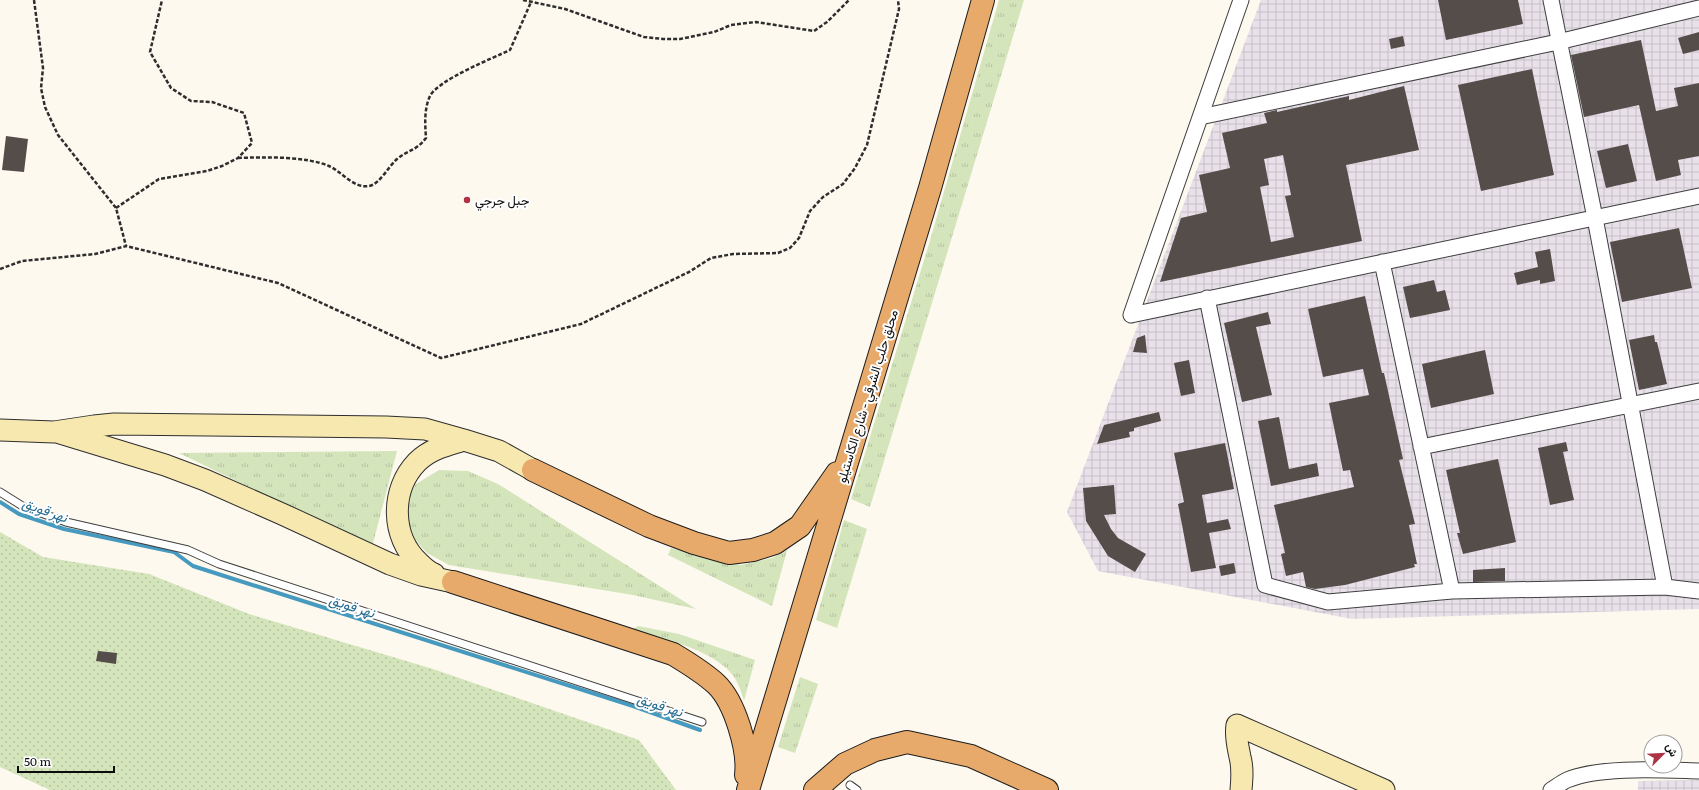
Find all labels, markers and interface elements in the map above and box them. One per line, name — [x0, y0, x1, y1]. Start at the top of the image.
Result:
place label: جبل جرجي — [475, 190, 530, 211]
marker: جبل جرجي — [462, 195, 472, 205]
street label: محلق حلب الشرقي - شارع الكاستيلو — [831, 307, 904, 485]
water label: نهر قويق — [20, 492, 72, 527]
water label: نهر قويق — [327, 588, 379, 622]
water label: نهر قويق — [635, 687, 687, 721]
north arrow — [1643, 734, 1683, 774]
text: ش — [1663, 740, 1683, 759]
scale bar — [18, 748, 114, 774]
text: 50 m — [24, 752, 51, 770]

